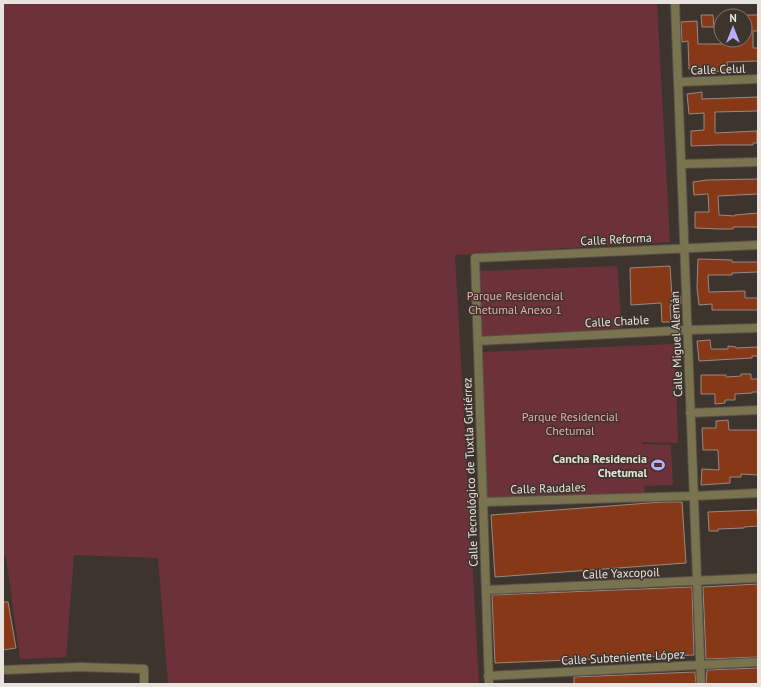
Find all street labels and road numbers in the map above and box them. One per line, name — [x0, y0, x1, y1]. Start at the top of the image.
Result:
street label: Calle Celul — [690, 61, 746, 77]
street label: Calle Reforma — [580, 230, 652, 248]
street label: Calle Miguel Alemán — [667, 291, 685, 397]
street label: Calle Chable — [584, 312, 650, 330]
street label: Calle Tecnológico de Tuxtla Gutiérrez — [459, 377, 481, 567]
street label: Calle Raudales — [510, 479, 586, 497]
street label: Calle Yaxcopoil — [582, 564, 660, 582]
street label: Calle Subteniente López — [561, 646, 685, 668]

